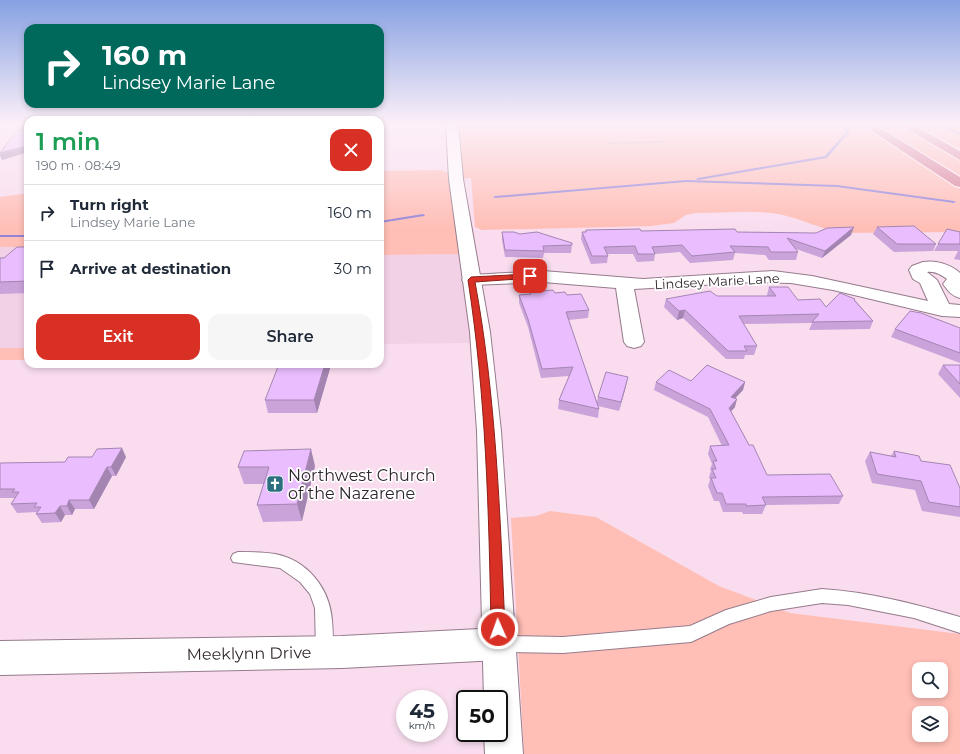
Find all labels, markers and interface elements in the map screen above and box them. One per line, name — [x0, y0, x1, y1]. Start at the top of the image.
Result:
text: 160 m — [102, 38, 187, 72]
icon: right — [36, 40, 88, 92]
text: Lindsey Marie Lane — [102, 72, 275, 94]
text: 1 min — [36, 127, 100, 156]
button: close — [330, 129, 372, 171]
text: 190 m · 08:49 — [36, 157, 121, 173]
text: Turn right — [70, 195, 149, 214]
icon: right — [36, 202, 58, 224]
text: 160 m — [328, 203, 372, 222]
text: Lindsey Marie Lane — [70, 214, 195, 230]
icon: arrive — [36, 258, 58, 280]
text: Arrive at destination — [70, 259, 231, 278]
text: 30 m — [334, 259, 372, 278]
pin — [513, 259, 547, 293]
icon: arrive — [519, 265, 541, 287]
street label: Lindsey Marie Lane — [654, 270, 780, 292]
button: Exit — [36, 314, 200, 360]
button: Share — [208, 314, 372, 360]
place label: Northwest Church of the Nazarene — [288, 466, 436, 503]
church icon: Northwest Church of the Nazarene — [265, 474, 285, 494]
position arrow — [477, 608, 519, 650]
street label: Meeklynn Drive — [186, 643, 312, 664]
map controls — [912, 662, 948, 742]
button: search — [912, 662, 948, 698]
speed limit sign: 50 — [456, 690, 508, 742]
text: 45 — [409, 699, 435, 723]
button: layers — [912, 706, 948, 742]
text: km/h — [409, 719, 435, 732]

